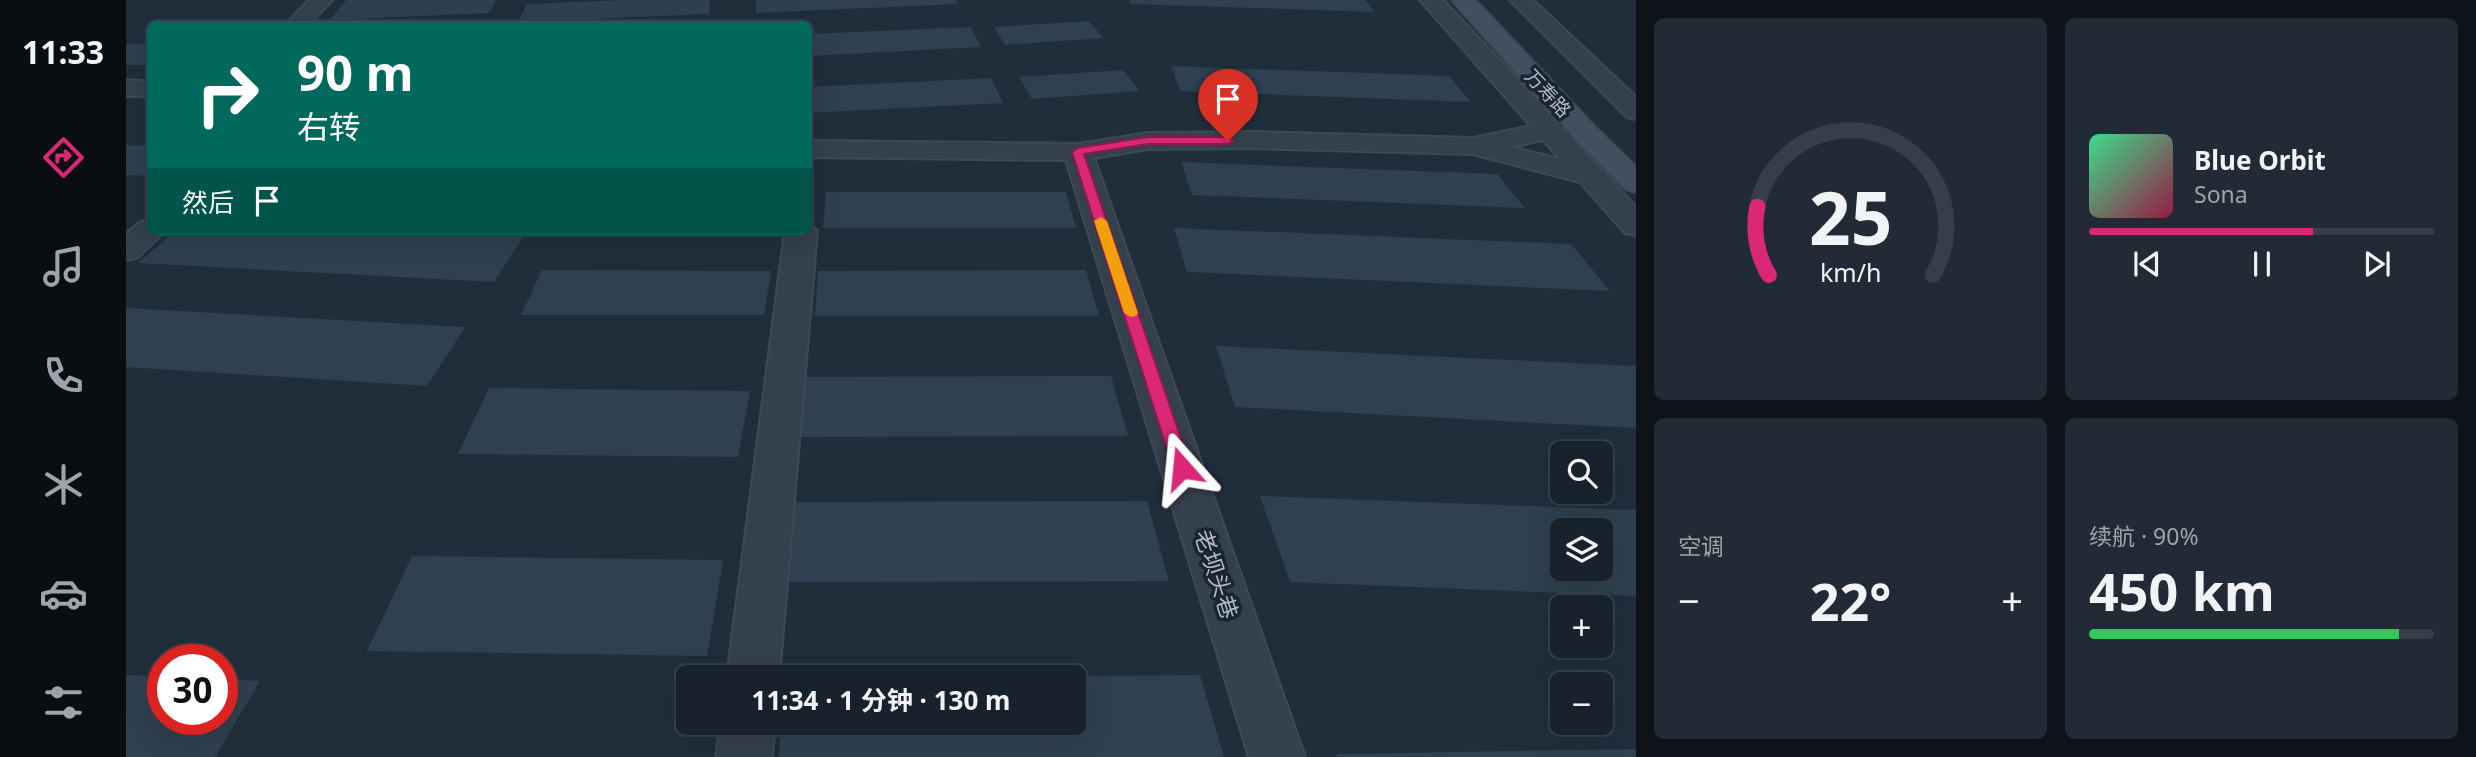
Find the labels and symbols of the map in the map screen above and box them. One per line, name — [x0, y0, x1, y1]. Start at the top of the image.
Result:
street label: 万寿路 — [1519, 63, 1577, 123]
pin — [1198, 69, 1258, 141]
position arrow — [1145, 431, 1219, 505]
street label: 老坝头巷 — [1188, 525, 1246, 623]
speed limit sign: 30 — [147, 644, 238, 735]

